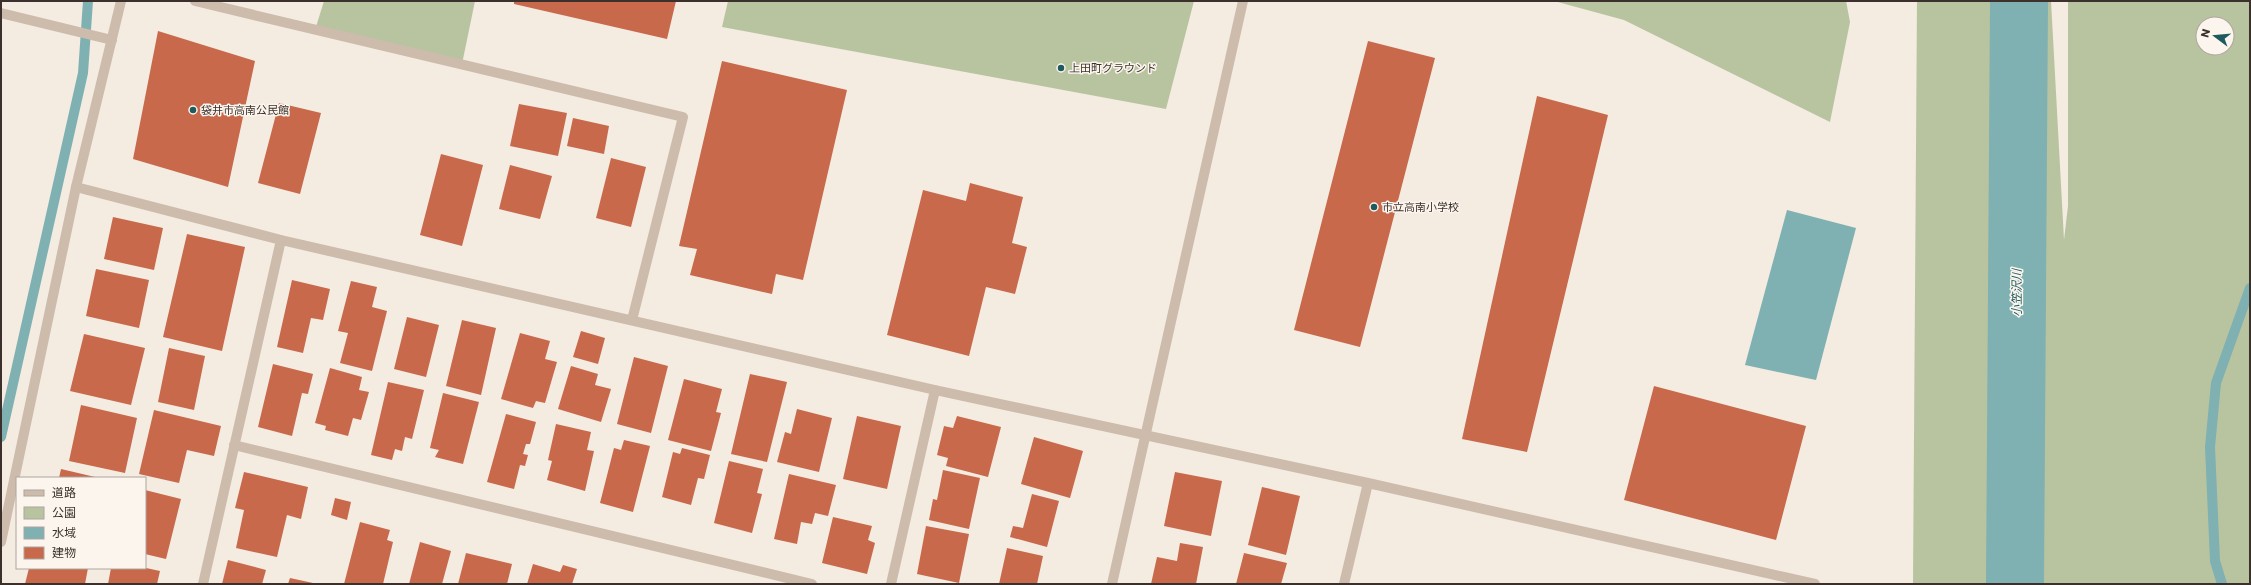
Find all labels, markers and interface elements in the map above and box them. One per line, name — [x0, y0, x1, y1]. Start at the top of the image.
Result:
north arrow — [2195, 16, 2235, 56]
text: N — [2197, 27, 2214, 39]
place label: 上田町グラウンド — [1069, 60, 1157, 76]
marker: 上田町グラウンド — [1056, 63, 1066, 73]
place label: 袋井市高南公民館 — [201, 102, 289, 118]
marker: 袋井市高南公民館 — [188, 105, 198, 115]
place label: 市立高南小学校 — [1382, 199, 1459, 215]
marker: 市立高南小学校 — [1369, 202, 1379, 212]
water label: 小笠沢川 — [2008, 267, 2025, 317]
legend — [16, 477, 146, 569]
text: 道路 — [52, 484, 76, 501]
text: 公園 — [52, 504, 76, 521]
text: 水域 — [52, 524, 76, 541]
text: 建物 — [52, 544, 76, 561]

